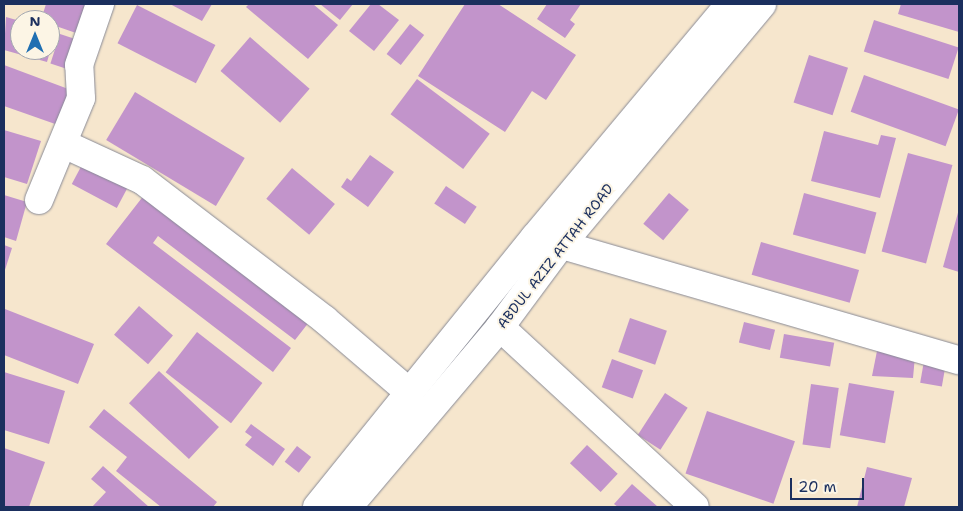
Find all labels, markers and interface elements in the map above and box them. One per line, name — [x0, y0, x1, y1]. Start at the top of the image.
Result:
north arrow — [10, 10, 60, 60]
text: N — [29, 12, 41, 30]
street label: ABDUL AZIZ ATTAH ROAD — [493, 180, 617, 332]
scale bar — [793, 468, 867, 500]
text: 20 m — [798, 477, 837, 497]

